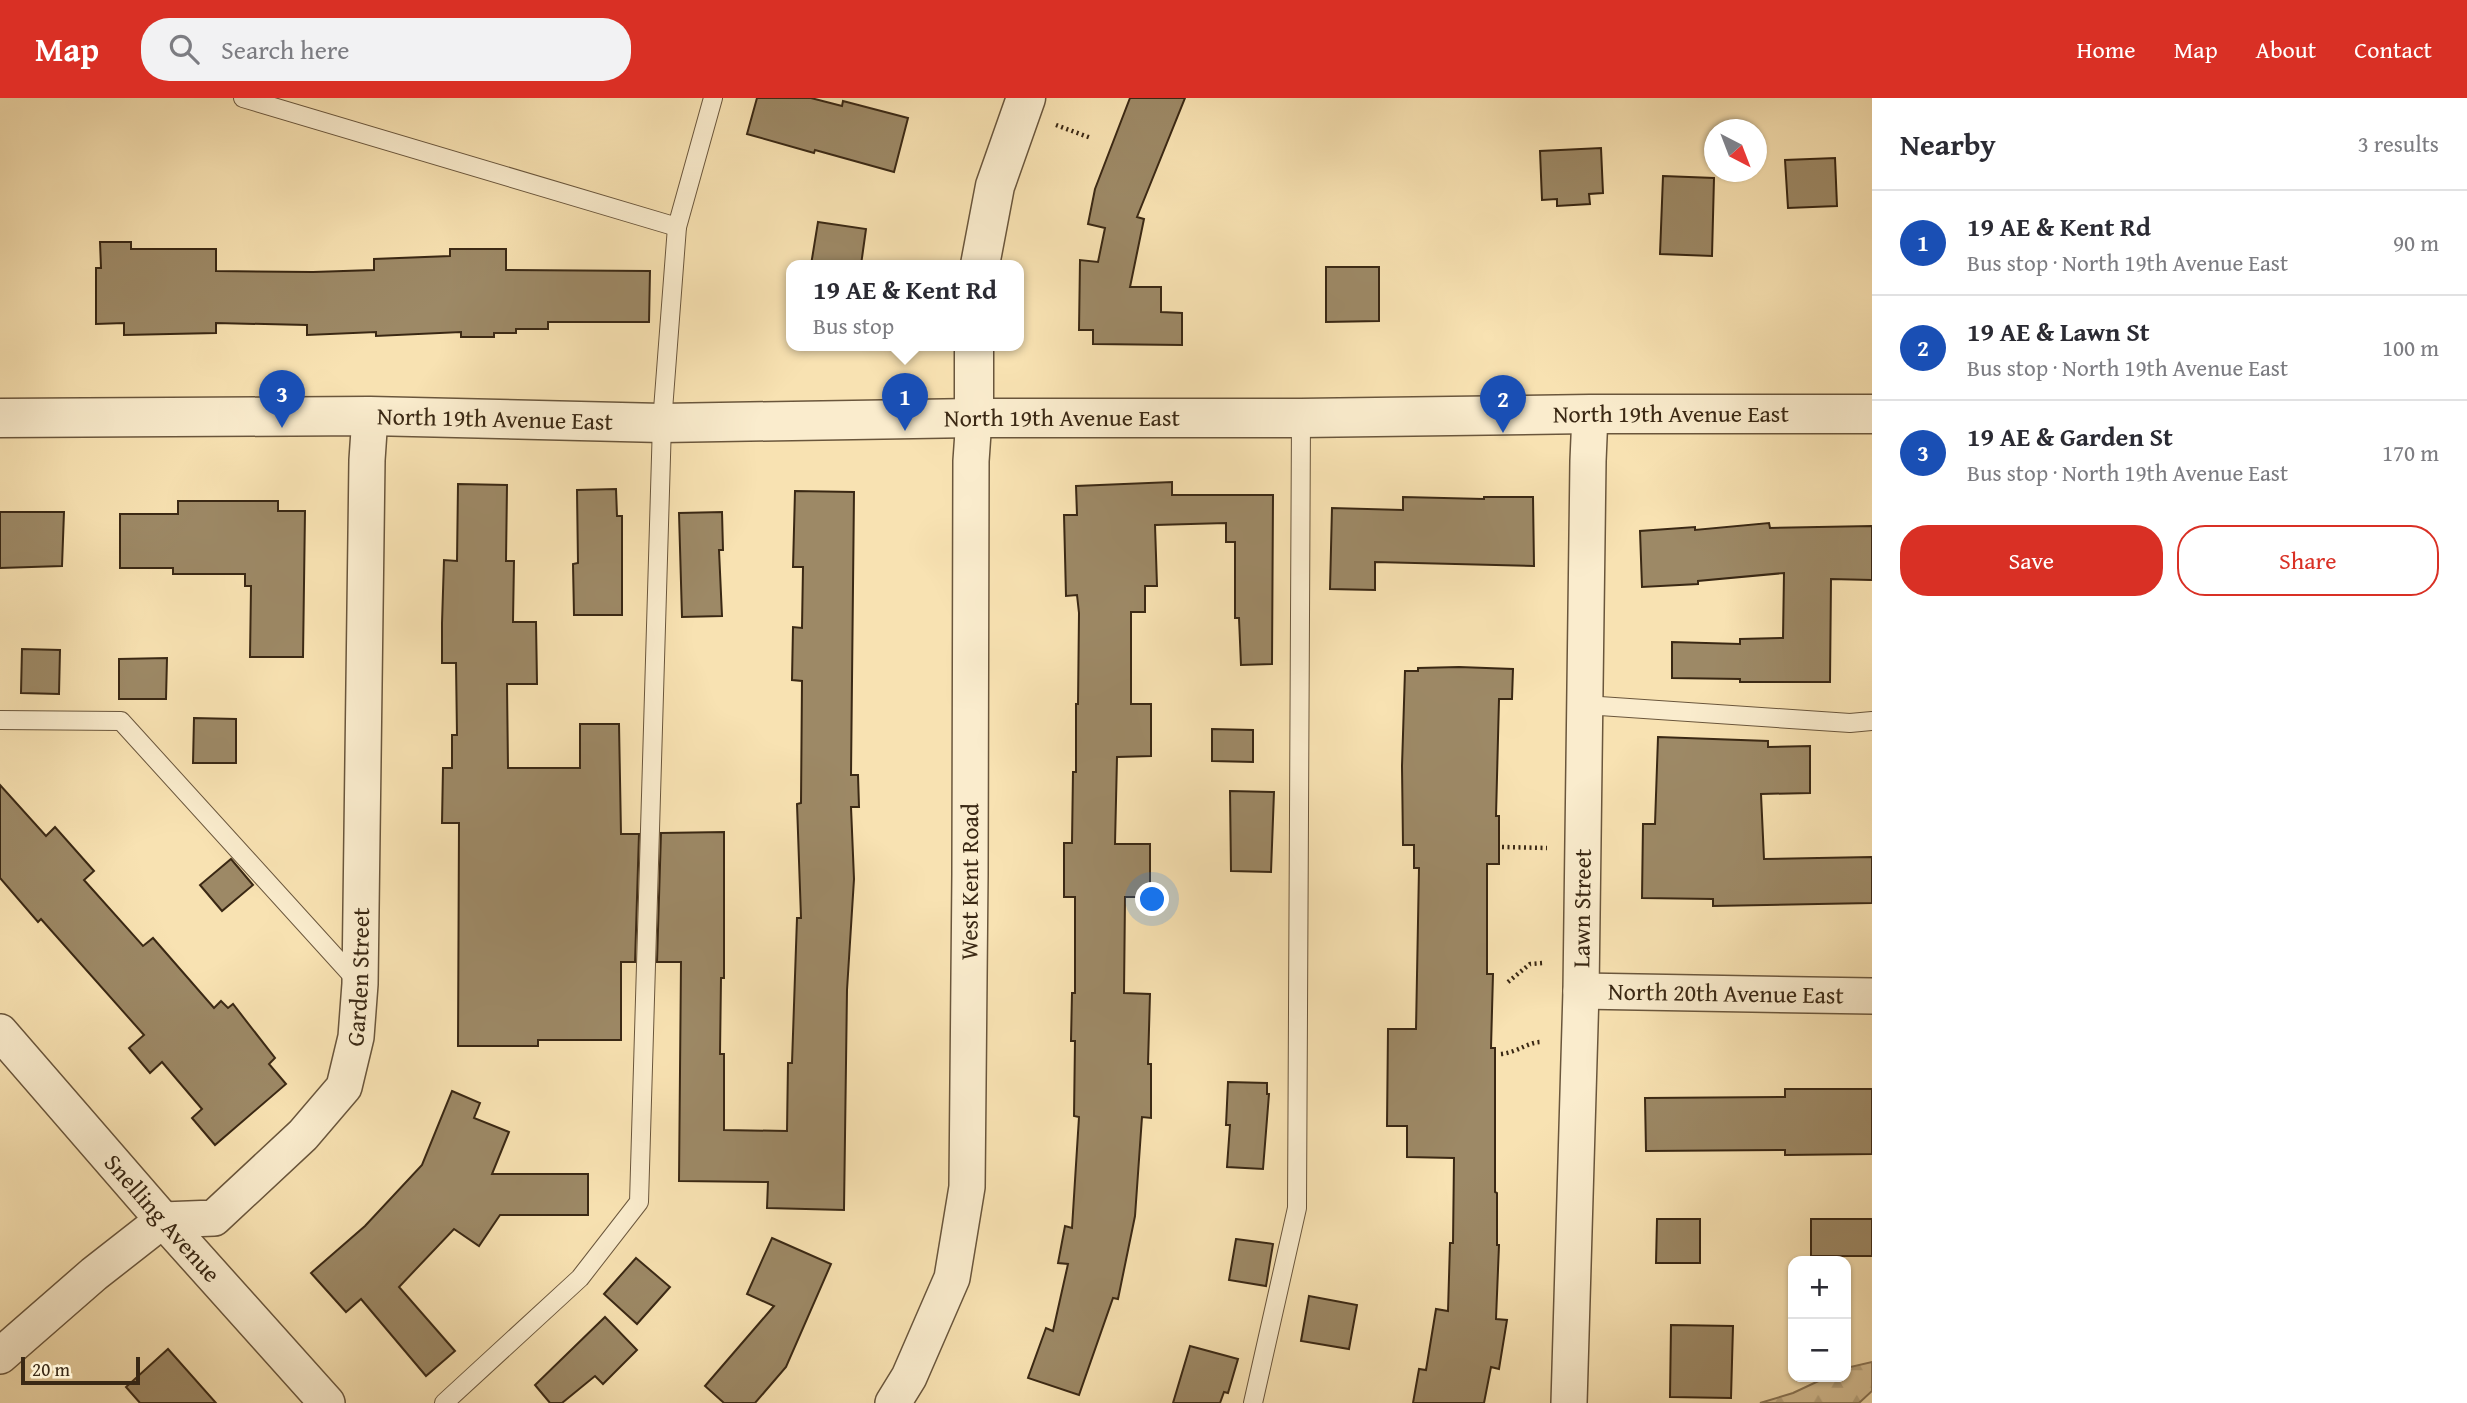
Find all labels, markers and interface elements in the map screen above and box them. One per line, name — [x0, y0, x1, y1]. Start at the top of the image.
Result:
search box — [141, 18, 631, 81]
text: Map — [35, 25, 99, 73]
icon: search — [165, 30, 203, 68]
text: Search here — [221, 30, 349, 69]
text: Home — [2077, 32, 2136, 67]
text: Map — [2174, 32, 2218, 67]
text: About — [2256, 32, 2316, 67]
text: Contact — [2354, 32, 2432, 67]
north arrow — [1704, 119, 1767, 182]
text: Nearby — [1900, 122, 1996, 166]
text: 3 results — [2358, 127, 2439, 160]
text: 19 AE & Kent Rd — [1967, 207, 2151, 246]
text: 1 — [1917, 226, 1929, 259]
text: 90 m — [2393, 226, 2439, 259]
text: Bus stop · North 19th Avenue East — [1967, 246, 2288, 279]
popup — [786, 260, 1024, 351]
text: 19 AE & Kent Rd — [813, 270, 997, 309]
text: Bus stop — [813, 309, 894, 342]
text: 19 AE & Lawn St — [1967, 312, 2150, 351]
text: 2 — [1917, 331, 1929, 364]
text: 100 m — [2382, 331, 2439, 364]
text: Bus stop · North 19th Avenue East — [1967, 351, 2288, 384]
pin: 3 — [259, 370, 305, 428]
pin: 1 — [882, 373, 928, 431]
pin: 2 — [1480, 375, 1526, 433]
street label: North 19th Avenue East — [1553, 396, 1789, 432]
street label: North 19th Avenue East — [377, 398, 614, 439]
street label: North 19th Avenue East — [944, 400, 1180, 435]
text: 19 AE & Garden St — [1967, 417, 2173, 456]
text: 3 — [1917, 436, 1929, 469]
text: 170 m — [2382, 436, 2439, 469]
text: Bus stop · North 19th Avenue East — [1967, 456, 2288, 489]
button: Save — [1900, 525, 2163, 596]
button: Share — [2177, 525, 2439, 596]
street label: West Kent Road — [951, 803, 987, 960]
street label: Lawn Street — [1563, 848, 1600, 968]
your location — [1135, 882, 1169, 916]
street label: Garden Street — [336, 907, 378, 1050]
street label: North 20th Avenue East — [1608, 973, 1845, 1013]
street label: Snelling Avenue — [96, 1146, 229, 1290]
map controls — [1788, 1256, 1851, 1382]
button: + — [1788, 1256, 1851, 1319]
button: − — [1788, 1319, 1851, 1382]
scale bar — [21, 1354, 140, 1386]
text: 20 m — [32, 1355, 70, 1383]

